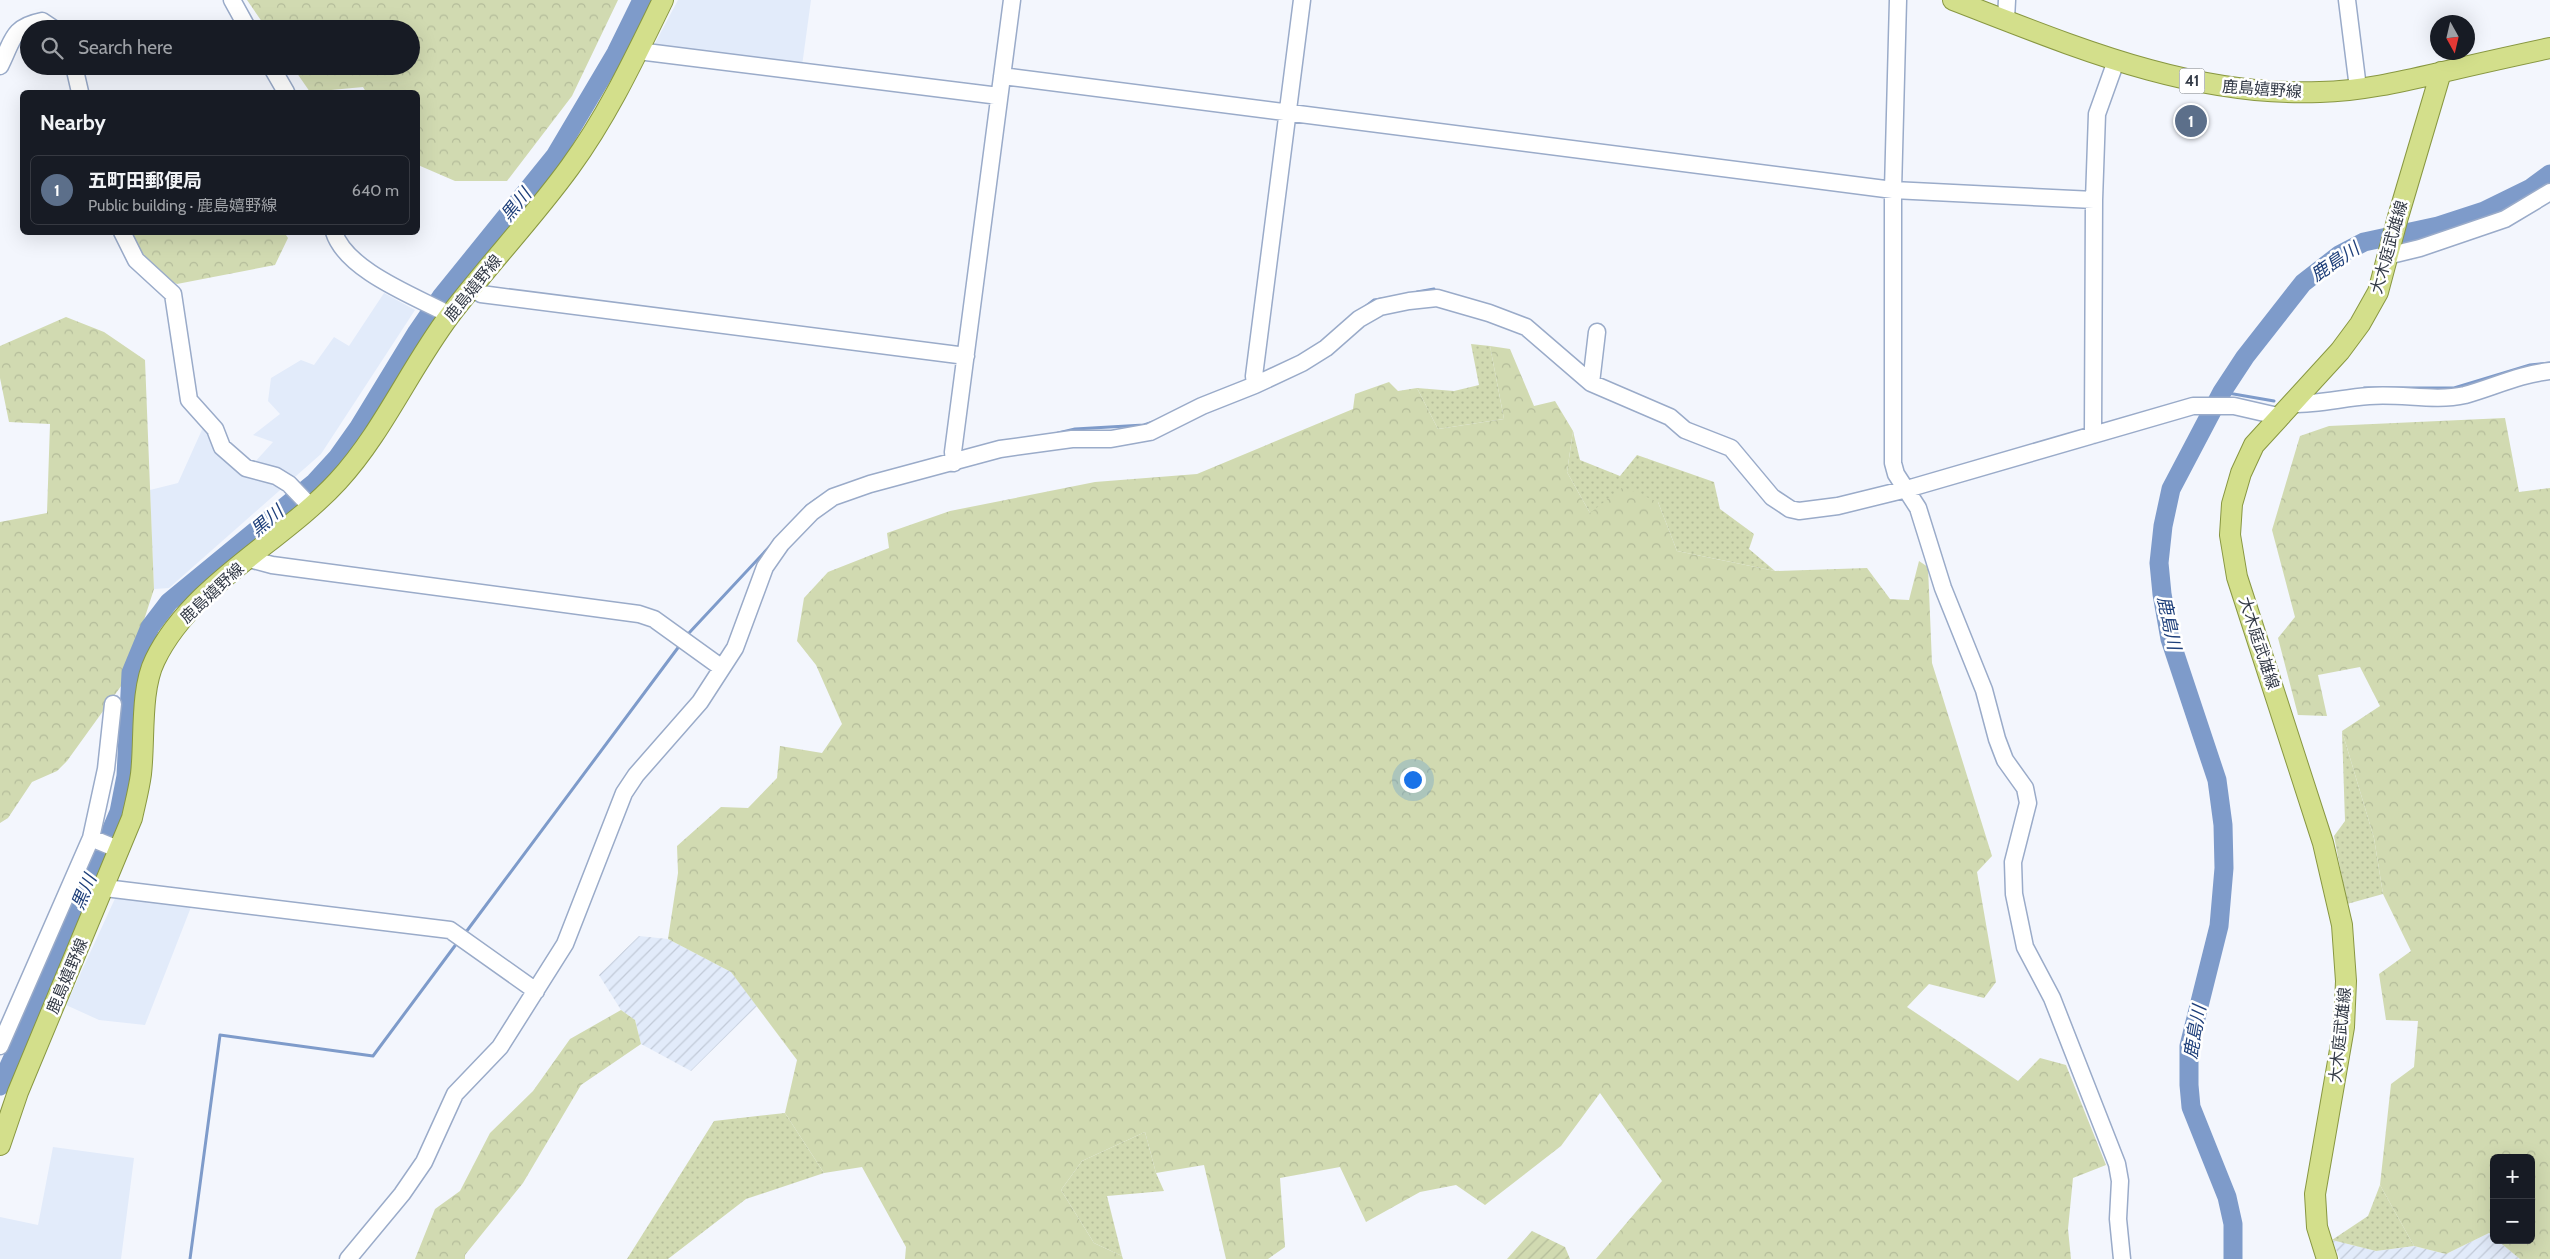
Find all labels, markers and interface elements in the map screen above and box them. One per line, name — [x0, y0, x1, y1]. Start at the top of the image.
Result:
north arrow — [2430, 15, 2475, 60]
search box — [20, 20, 420, 75]
icon: search — [38, 34, 66, 62]
text: Search here — [78, 36, 172, 59]
road number: 41 — [2180, 68, 2204, 94]
street label: 鹿島嬉野線 — [2221, 77, 2303, 101]
pin: 1 — [2175, 102, 2207, 140]
text: Nearby — [40, 110, 106, 135]
text: 五町田郵便局 — [88, 169, 202, 192]
text: 1 — [54, 181, 60, 200]
text: 640 m — [352, 181, 399, 200]
water label: 黒川 — [496, 183, 537, 226]
text: Public building · 鹿島嬉野線 — [88, 196, 277, 215]
street label: 大木庭武雄線 — [2367, 198, 2411, 296]
water label: 鹿島川 — [2306, 237, 2365, 286]
street label: 鹿島嬉野線 — [440, 251, 506, 325]
water label: 黒川 — [246, 500, 289, 541]
street label: 鹿島嬉野線 — [176, 559, 248, 627]
water label: 鹿島川 — [2153, 594, 2186, 654]
street label: 大木庭武雄線 — [2235, 594, 2283, 692]
your location — [1400, 767, 1426, 793]
water label: 黒川 — [67, 869, 102, 913]
street label: 鹿島嬉野線 — [43, 935, 91, 1017]
street label: 大木庭武雄線 — [2326, 986, 2354, 1084]
water label: 鹿島川 — [2179, 1002, 2211, 1060]
map controls — [2490, 1154, 2535, 1244]
button: + — [2490, 1154, 2535, 1199]
button: − — [2490, 1199, 2535, 1244]

